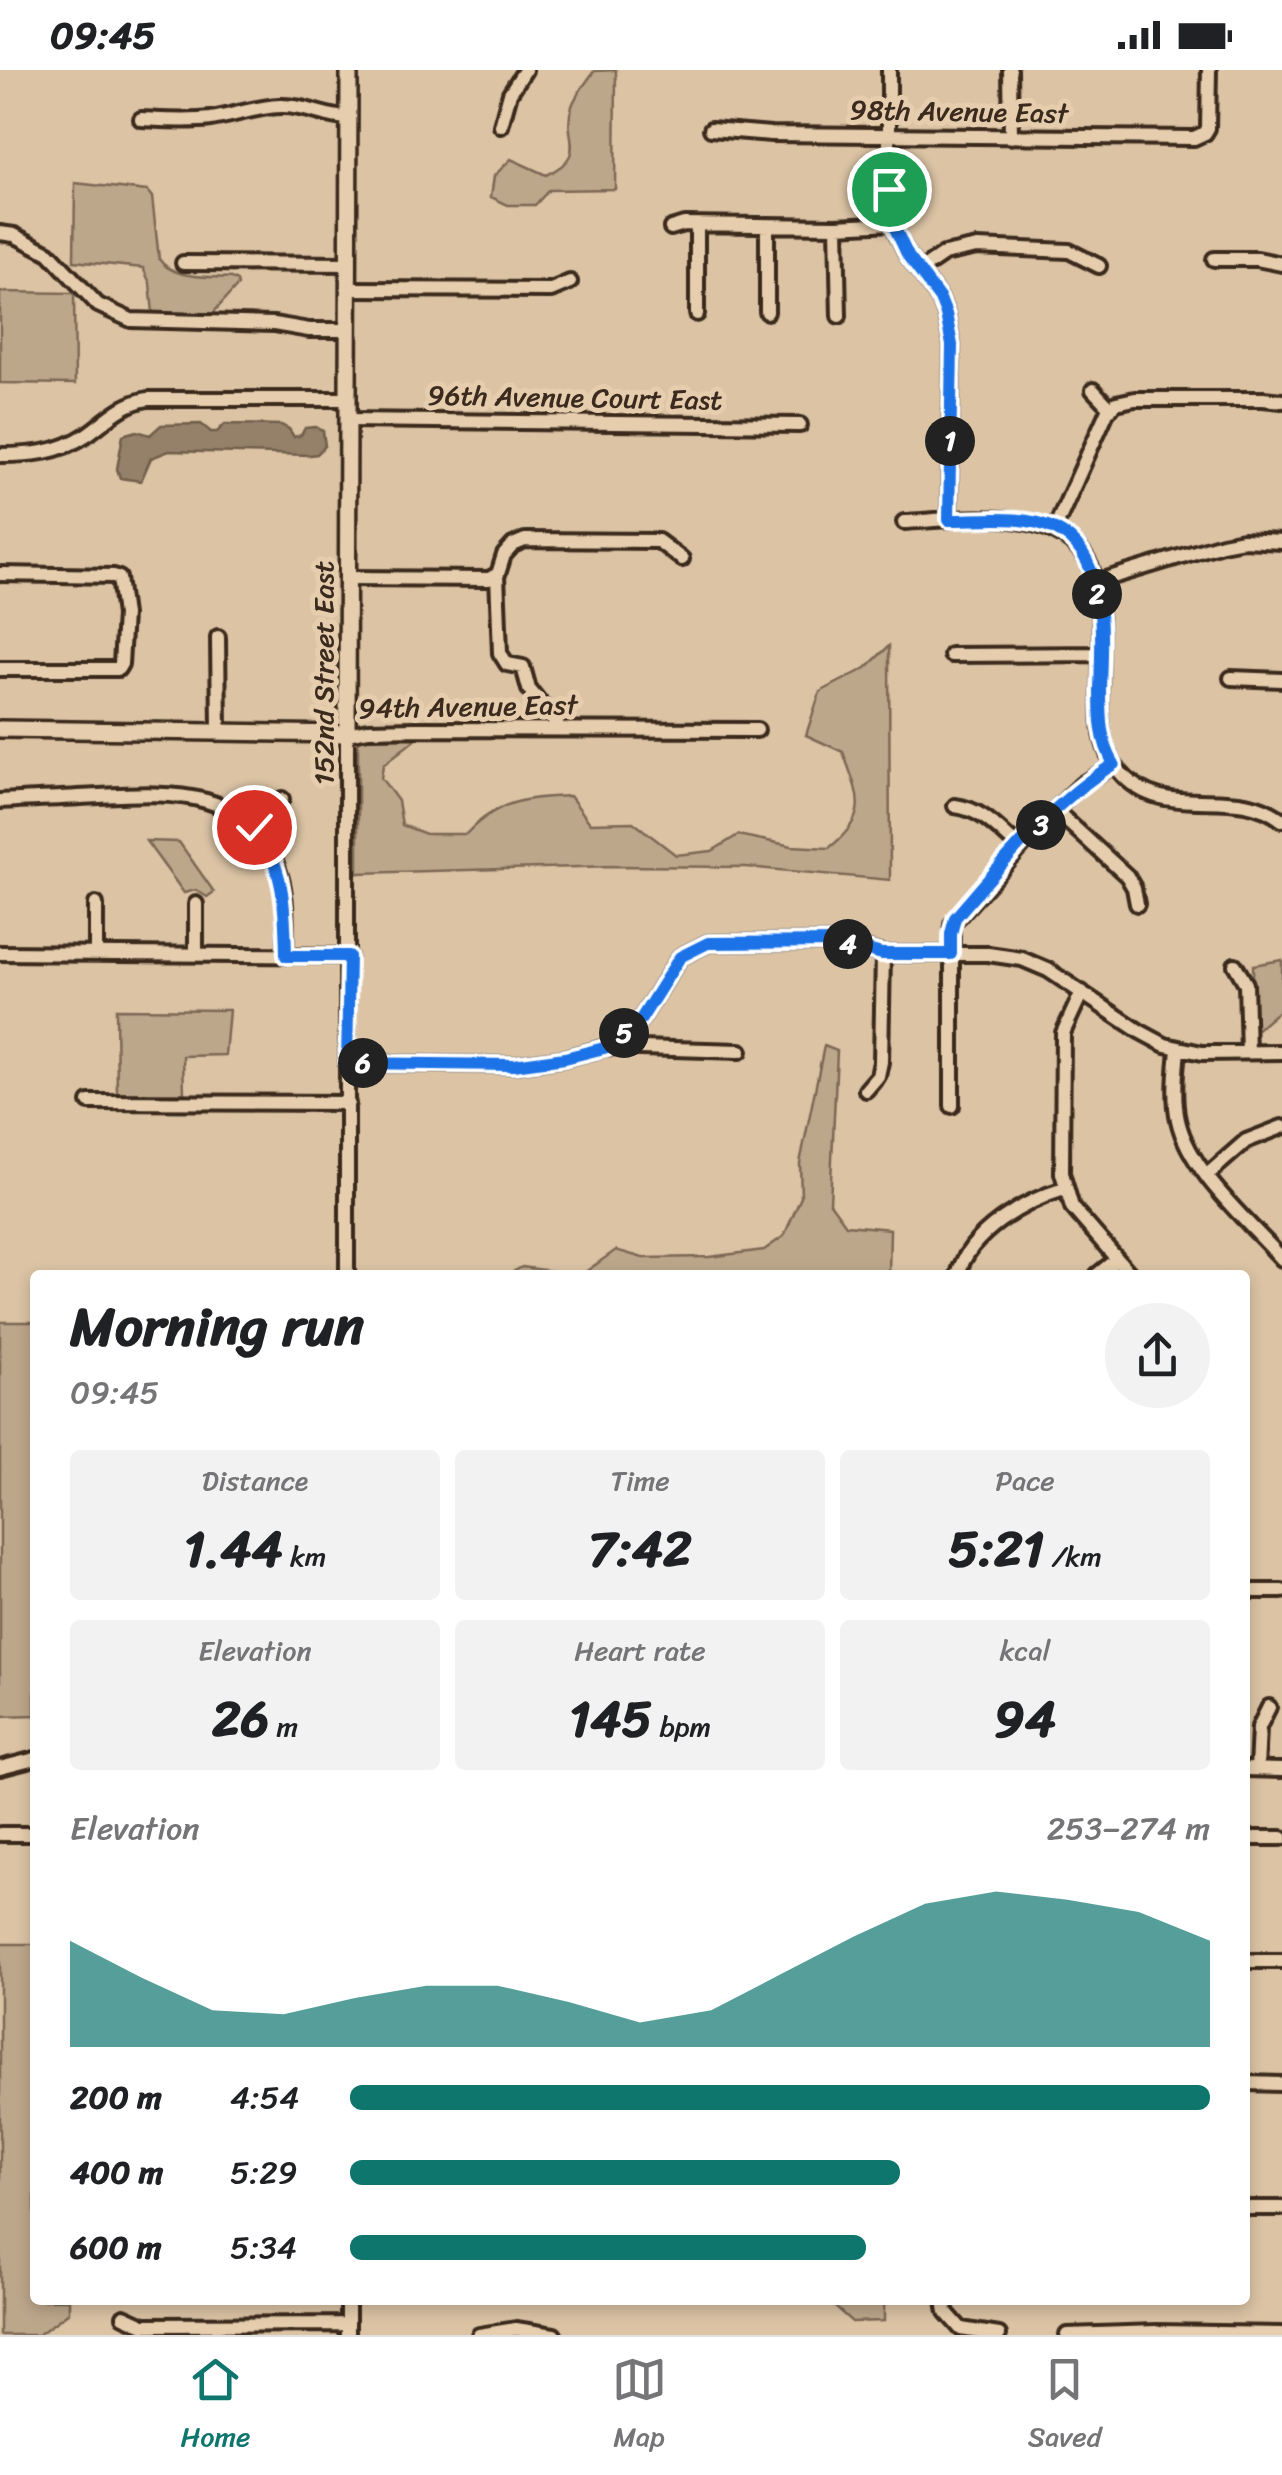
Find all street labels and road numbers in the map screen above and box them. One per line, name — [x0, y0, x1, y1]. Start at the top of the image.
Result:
street label: 98th Avenue East — [849, 85, 1070, 138]
street label: 96th Avenue Court East — [427, 370, 723, 425]
street label: 152nd Street East — [299, 561, 348, 785]
street label: 94th Avenue East — [358, 680, 580, 733]

